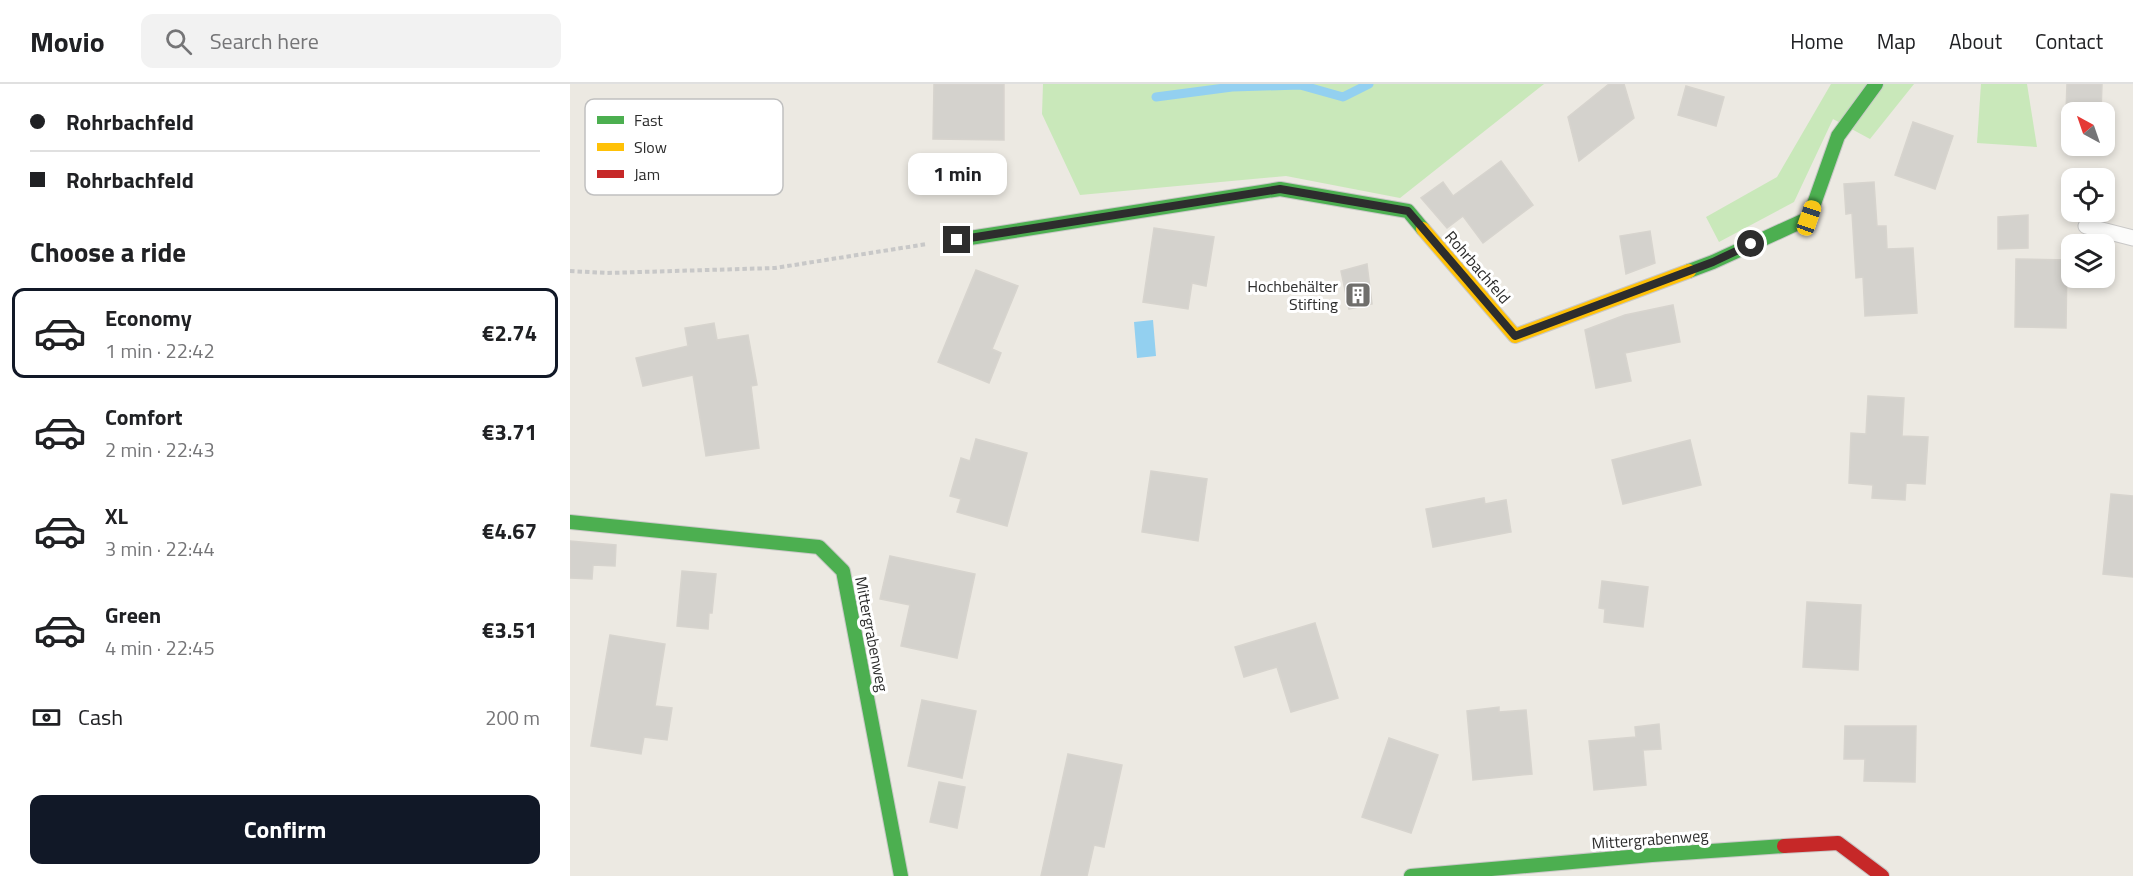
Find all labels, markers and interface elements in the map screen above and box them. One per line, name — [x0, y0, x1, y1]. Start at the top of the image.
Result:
search box — [141, 14, 561, 68]
text: Movio — [30, 20, 105, 63]
text: Search here — [210, 24, 319, 58]
icon: search — [162, 25, 195, 58]
text: Home — [1790, 25, 1844, 57]
text: Map — [1877, 25, 1916, 57]
text: About — [1949, 25, 2002, 57]
text: Contact — [2035, 25, 2103, 57]
legend — [585, 99, 783, 195]
north arrow — [2061, 102, 2115, 156]
map controls — [2061, 102, 2115, 288]
text: Rohrbachfeld — [66, 105, 194, 139]
text: Fast — [634, 108, 663, 132]
text: Slow — [634, 135, 667, 159]
callout: 1 min — [908, 153, 1006, 195]
text: 1 min — [933, 158, 982, 189]
text: Jam — [634, 162, 660, 186]
text: Rohrbachfeld — [66, 163, 194, 197]
button: locate — [2061, 168, 2115, 222]
car — [1795, 198, 1823, 238]
street label: Rohrbachfeld — [1440, 225, 1516, 309]
route end — [943, 226, 970, 253]
route start — [1737, 230, 1764, 257]
text: Choose a ride — [30, 231, 186, 272]
button: layers — [2061, 234, 2115, 288]
place label: Hochbehälter Stifting — [1247, 274, 1338, 316]
building icon: Hochbehälter Stifting — [1343, 280, 1373, 310]
text: Economy — [105, 301, 192, 335]
icon: car — [33, 306, 87, 360]
text: €2.74 — [482, 316, 537, 350]
text: 1 min · 22:42 — [105, 335, 215, 366]
text: Comfort — [105, 400, 183, 434]
icon: car — [33, 405, 87, 459]
text: €3.71 — [482, 415, 537, 449]
text: 2 min · 22:43 — [105, 434, 215, 465]
text: XL — [105, 499, 128, 533]
icon: car — [33, 504, 87, 558]
text: €4.67 — [482, 514, 537, 548]
text: 3 min · 22:44 — [105, 533, 215, 564]
street label: Mittergrabenweg — [849, 574, 895, 694]
text: Green — [105, 598, 161, 632]
icon: car — [33, 603, 87, 657]
text: €3.51 — [482, 613, 537, 647]
text: 4 min · 22:45 — [105, 632, 215, 663]
text: Cash — [78, 700, 123, 734]
icon: cash — [30, 701, 63, 734]
text: 200 m — [485, 702, 540, 733]
button: Confirm — [30, 795, 540, 864]
street label: Mittergrabenweg — [1591, 823, 1709, 855]

